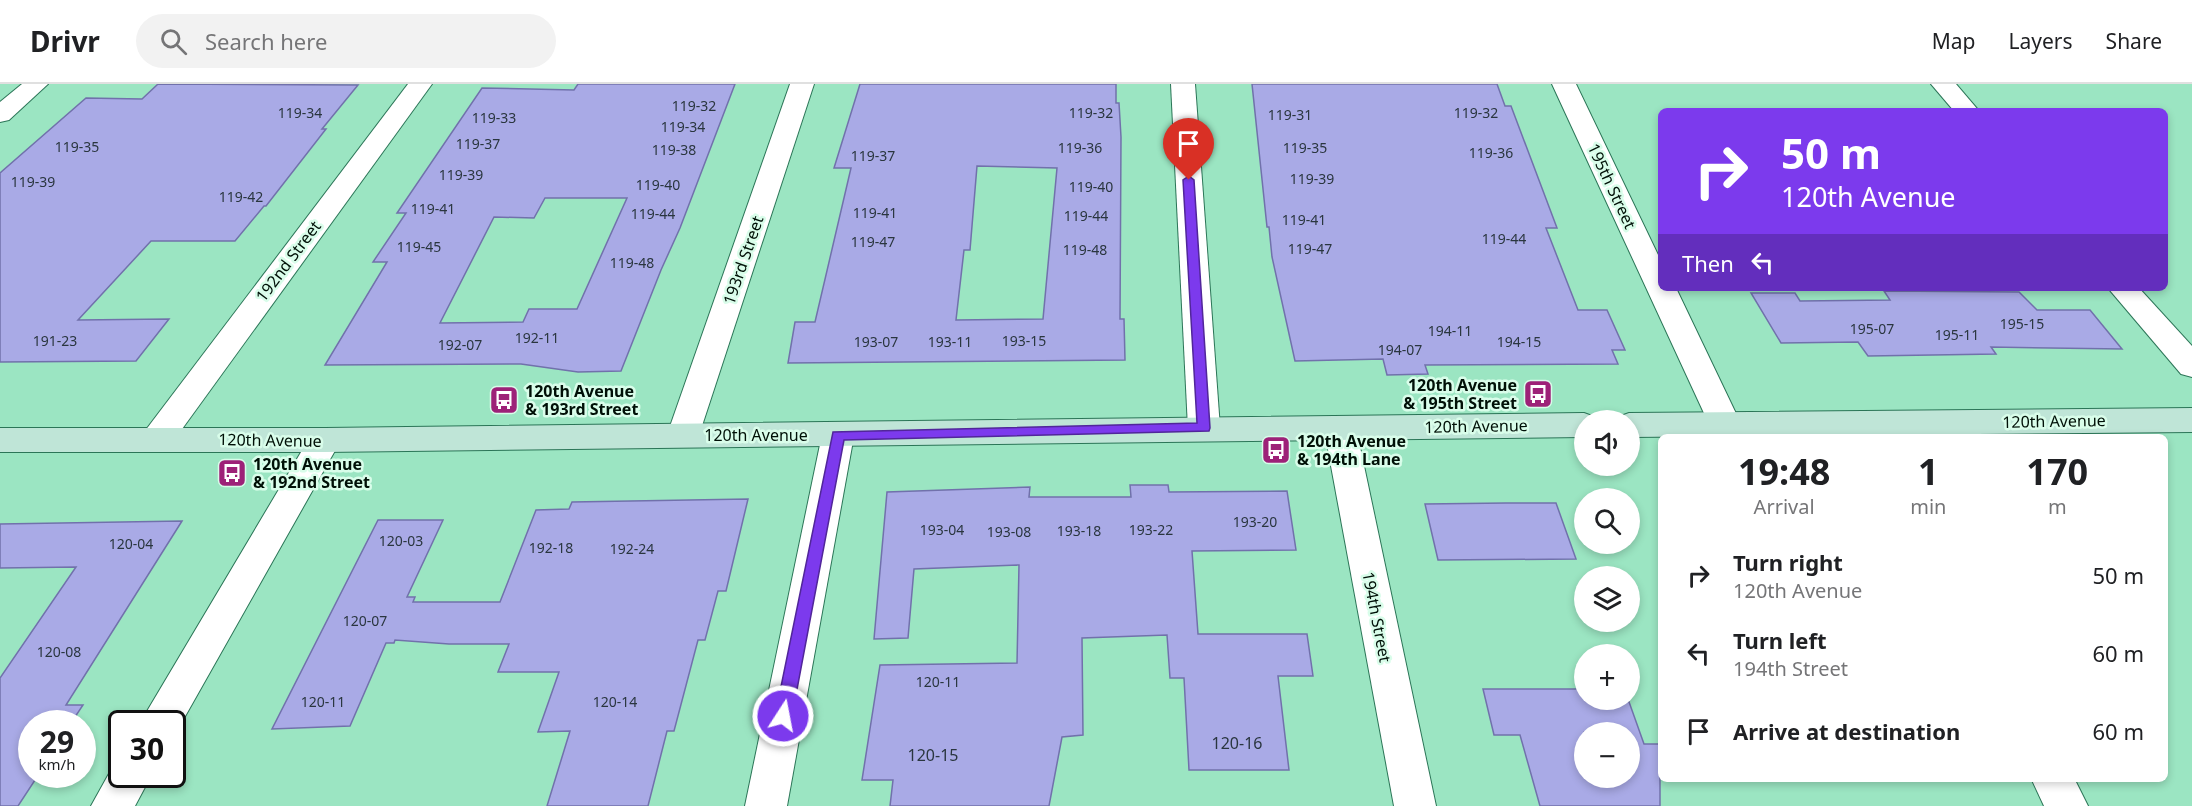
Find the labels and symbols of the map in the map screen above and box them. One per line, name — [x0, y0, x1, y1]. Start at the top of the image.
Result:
house number: 119-32 — [672, 96, 716, 115]
house number: 119-34 — [278, 103, 322, 122]
house number: 119-32 — [1069, 103, 1113, 122]
house number: 119-32 — [1454, 103, 1498, 122]
house number: 119-31 — [1268, 105, 1312, 124]
house number: 119-33 — [472, 108, 516, 127]
house number: 119-34 — [661, 117, 705, 136]
pin — [1163, 118, 1214, 180]
house number: 119-37 — [456, 134, 500, 153]
house number: 119-35 — [55, 137, 99, 156]
house number: 119-36 — [1058, 138, 1102, 157]
house number: 119-35 — [1283, 138, 1327, 157]
house number: 119-38 — [652, 140, 696, 159]
street label: 195th Street — [1583, 140, 1641, 233]
house number: 119-36 — [1469, 143, 1513, 162]
house number: 119-37 — [851, 146, 895, 165]
house number: 119-39 — [439, 165, 483, 184]
house number: 119-39 — [1290, 169, 1334, 188]
house number: 119-39 — [11, 172, 55, 191]
house number: 119-40 — [636, 175, 680, 194]
house number: 119-40 — [1069, 177, 1113, 196]
house number: 119-42 — [219, 187, 263, 206]
house number: 119-41 — [411, 199, 455, 218]
house number: 119-41 — [853, 203, 897, 222]
house number: 119-44 — [631, 204, 675, 223]
house number: 119-44 — [1064, 206, 1108, 225]
house number: 119-41 — [1282, 210, 1326, 229]
street label: 193rd Street — [718, 213, 769, 307]
street label: 192nd Street — [250, 216, 326, 306]
house number: 119-44 — [1482, 229, 1526, 248]
house number: 119-47 — [851, 232, 895, 251]
house number: 119-45 — [397, 237, 441, 256]
house number: 119-47 — [1288, 239, 1332, 258]
house number: 119-48 — [1063, 240, 1107, 259]
house number: 119-48 — [610, 253, 654, 272]
house number: 195-15 — [2000, 314, 2044, 333]
house number: 195-07 — [1850, 319, 1894, 338]
house number: 194-11 — [1428, 321, 1472, 340]
house number: 195-11 — [1935, 325, 1979, 344]
house number: 192-11 — [515, 328, 559, 347]
house number: 191-23 — [33, 331, 77, 350]
house number: 193-15 — [1002, 331, 1046, 350]
house number: 193-07 — [854, 332, 898, 351]
house number: 193-11 — [928, 332, 972, 351]
house number: 194-15 — [1497, 332, 1541, 351]
house number: 192-07 — [438, 335, 482, 354]
house number: 194-07 — [1378, 340, 1422, 359]
place label: 120th Avenue & 195th Street — [1403, 374, 1517, 414]
bus stop icon: 120th Avenue & 195th Street — [1522, 378, 1554, 410]
place label: 120th Avenue & 193rd Street — [525, 380, 638, 420]
bus stop icon: 120th Avenue & 193rd Street — [488, 384, 520, 416]
street label: 120th Avenue — [2002, 409, 2106, 433]
street label: 120th Avenue — [1424, 414, 1528, 438]
street label: 120th Avenue — [704, 424, 808, 446]
street label: 120th Avenue — [218, 428, 322, 452]
place label: 120th Avenue & 194th Lane — [1297, 430, 1406, 470]
bus stop icon: 120th Avenue & 194th Lane — [1260, 434, 1292, 466]
place label: 120th Avenue & 192nd Street — [253, 453, 370, 493]
bus stop icon: 120th Avenue & 192nd Street — [216, 457, 248, 489]
house number: 193-20 — [1233, 512, 1277, 531]
house number: 193-04 — [920, 520, 964, 539]
house number: 193-22 — [1129, 520, 1173, 539]
house number: 193-18 — [1057, 521, 1101, 540]
house number: 193-08 — [987, 522, 1031, 541]
house number: 120-03 — [379, 531, 423, 550]
house number: 120-04 — [109, 534, 153, 553]
house number: 192-18 — [529, 538, 573, 557]
house number: 192-24 — [610, 539, 654, 558]
street label: 194th Street — [1357, 570, 1397, 664]
house number: 120-07 — [343, 611, 387, 630]
house number: 120-08 — [37, 642, 81, 661]
house number: 120-11 — [916, 672, 960, 691]
position arrow — [751, 684, 815, 748]
house number: 120-11 — [301, 692, 345, 711]
house number: 120-14 — [593, 692, 637, 711]
speed limit sign: 30 — [108, 710, 186, 788]
house number: 120-16 — [1212, 732, 1262, 754]
house number: 120-15 — [908, 744, 958, 766]

